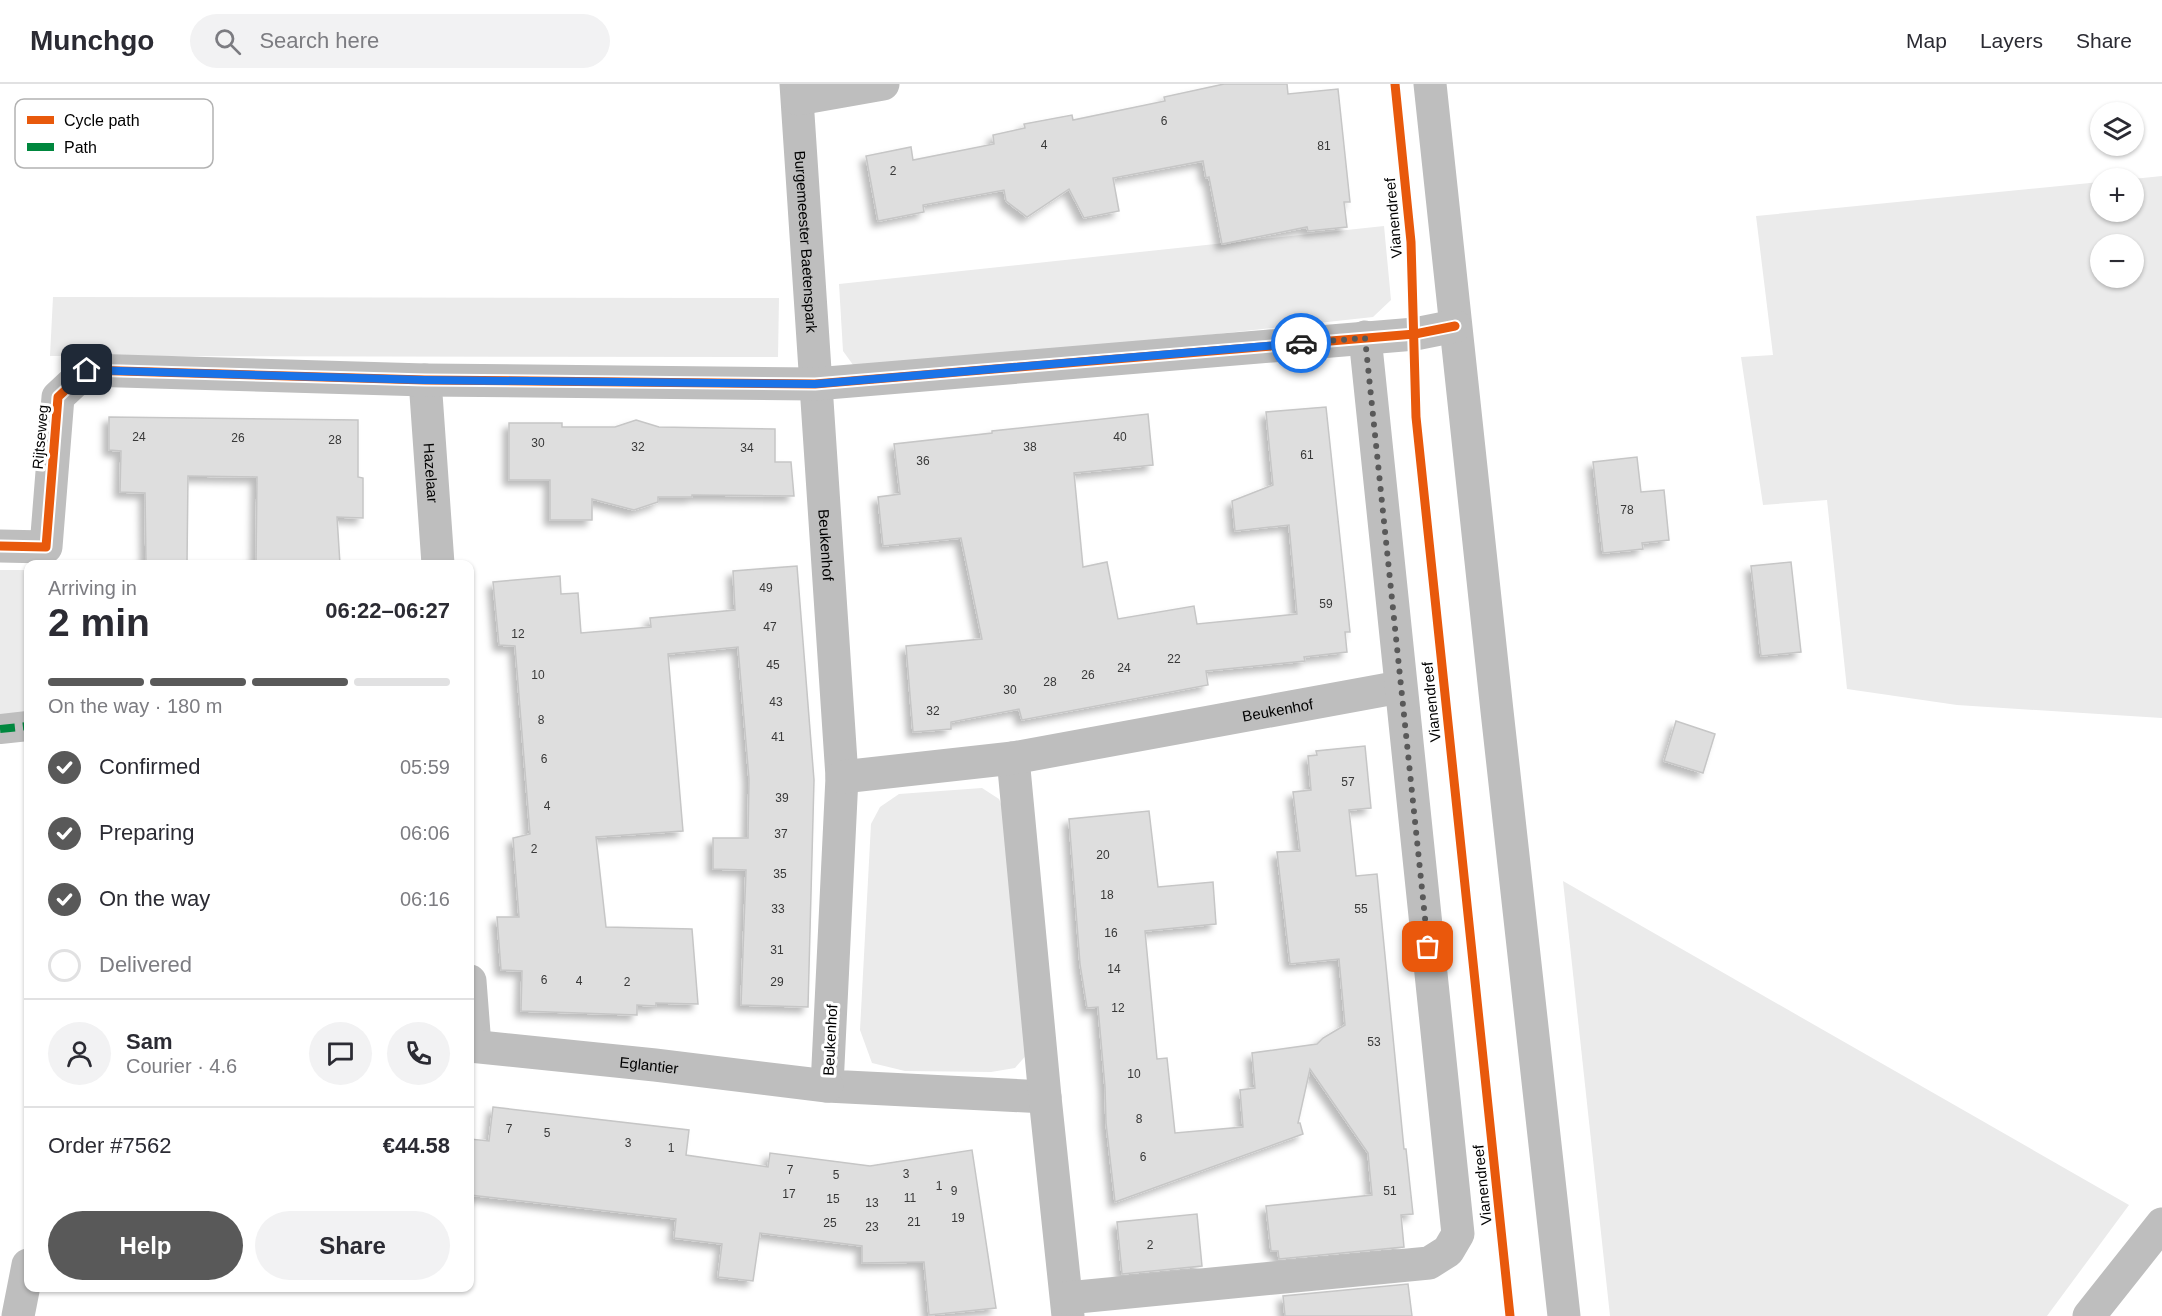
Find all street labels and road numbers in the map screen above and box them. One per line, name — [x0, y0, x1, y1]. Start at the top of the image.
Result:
street label: Burgemeester Baetenspark — [792, 150, 821, 334]
street label: Vianendreef — [1381, 176, 1405, 259]
street label: Rijtseweg — [29, 404, 51, 470]
street label: Hazelaar — [421, 442, 442, 503]
street label: Beukenhof — [816, 509, 838, 582]
street label: Vianendreef — [1418, 660, 1444, 743]
street label: Beukenhof — [1241, 694, 1315, 724]
street label: Beukenhof — [820, 1003, 840, 1076]
street label: Eglantier — [619, 1053, 680, 1076]
street label: Vianendreef — [1469, 1143, 1495, 1226]

